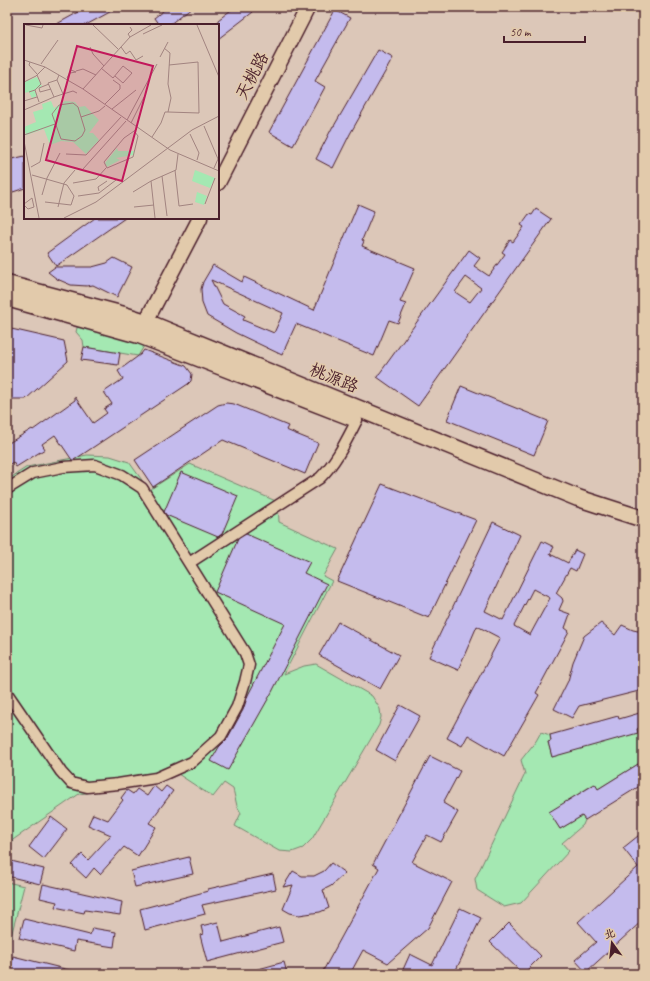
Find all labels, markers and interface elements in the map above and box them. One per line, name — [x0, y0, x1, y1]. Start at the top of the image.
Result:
scale bar — [504, 18, 585, 44]
inset map — [24, 24, 219, 219]
text: 50 m — [510, 24, 532, 40]
street label: 天桃路 — [231, 49, 273, 103]
street label: 桃源路 — [306, 359, 362, 397]
north arrow — [592, 923, 632, 963]
text: 北 — [602, 925, 617, 942]

